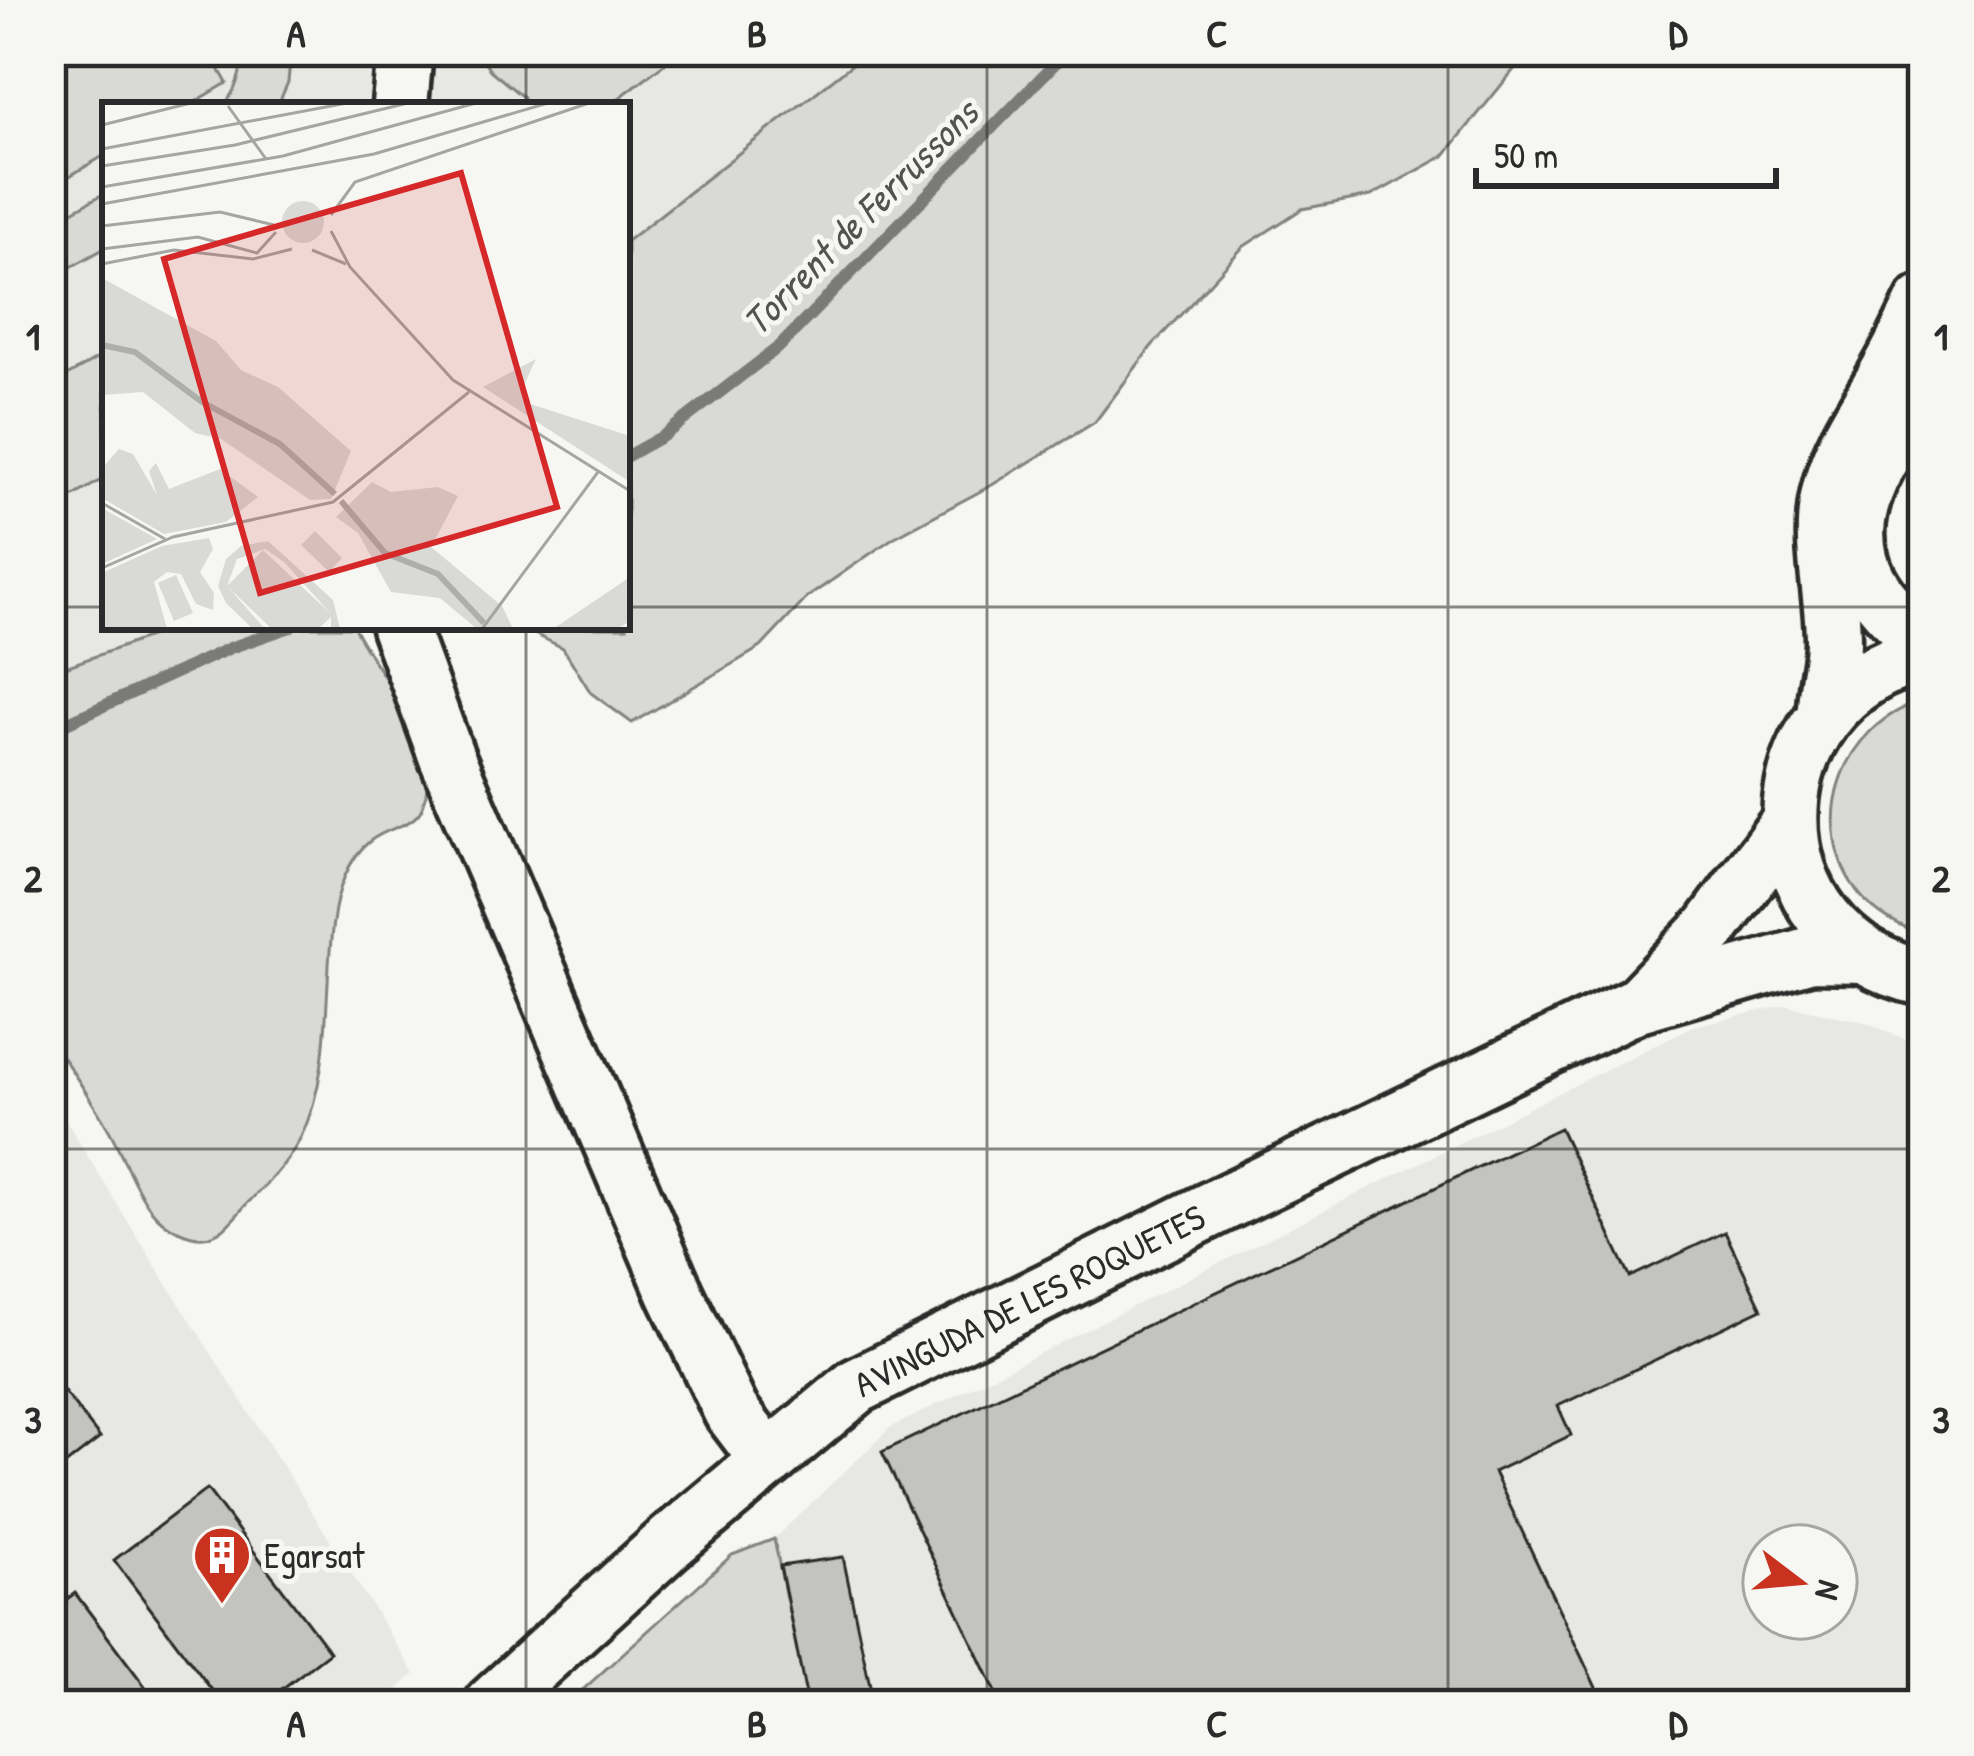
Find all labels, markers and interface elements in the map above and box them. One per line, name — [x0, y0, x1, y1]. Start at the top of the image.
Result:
text: A — [286, 6, 306, 59]
text: B — [747, 6, 767, 59]
text: C — [1206, 6, 1228, 59]
text: D — [1669, 6, 1688, 59]
water label: Torrent de Ferrussons — [730, 85, 991, 346]
inset map — [102, 102, 630, 630]
scale bar — [1476, 114, 1776, 188]
text: 50 m — [1494, 130, 1558, 179]
text: 1 — [26, 309, 40, 362]
text: 1 — [1934, 309, 1948, 362]
text: 2 — [24, 851, 43, 904]
text: 2 — [1932, 851, 1951, 904]
street label: AVINGUDA DE LES ROQUETES — [845, 1192, 1213, 1408]
text: 3 — [24, 1392, 42, 1445]
text: 3 — [1932, 1392, 1950, 1445]
north arrow — [1740, 1522, 1860, 1642]
building icon: Egarsat — [191, 1524, 253, 1606]
place label: Egarsat — [264, 1530, 365, 1579]
text: N — [1805, 1576, 1852, 1605]
text: A — [286, 1696, 306, 1749]
text: B — [747, 1696, 767, 1749]
text: C — [1206, 1696, 1228, 1749]
text: D — [1669, 1696, 1688, 1749]

